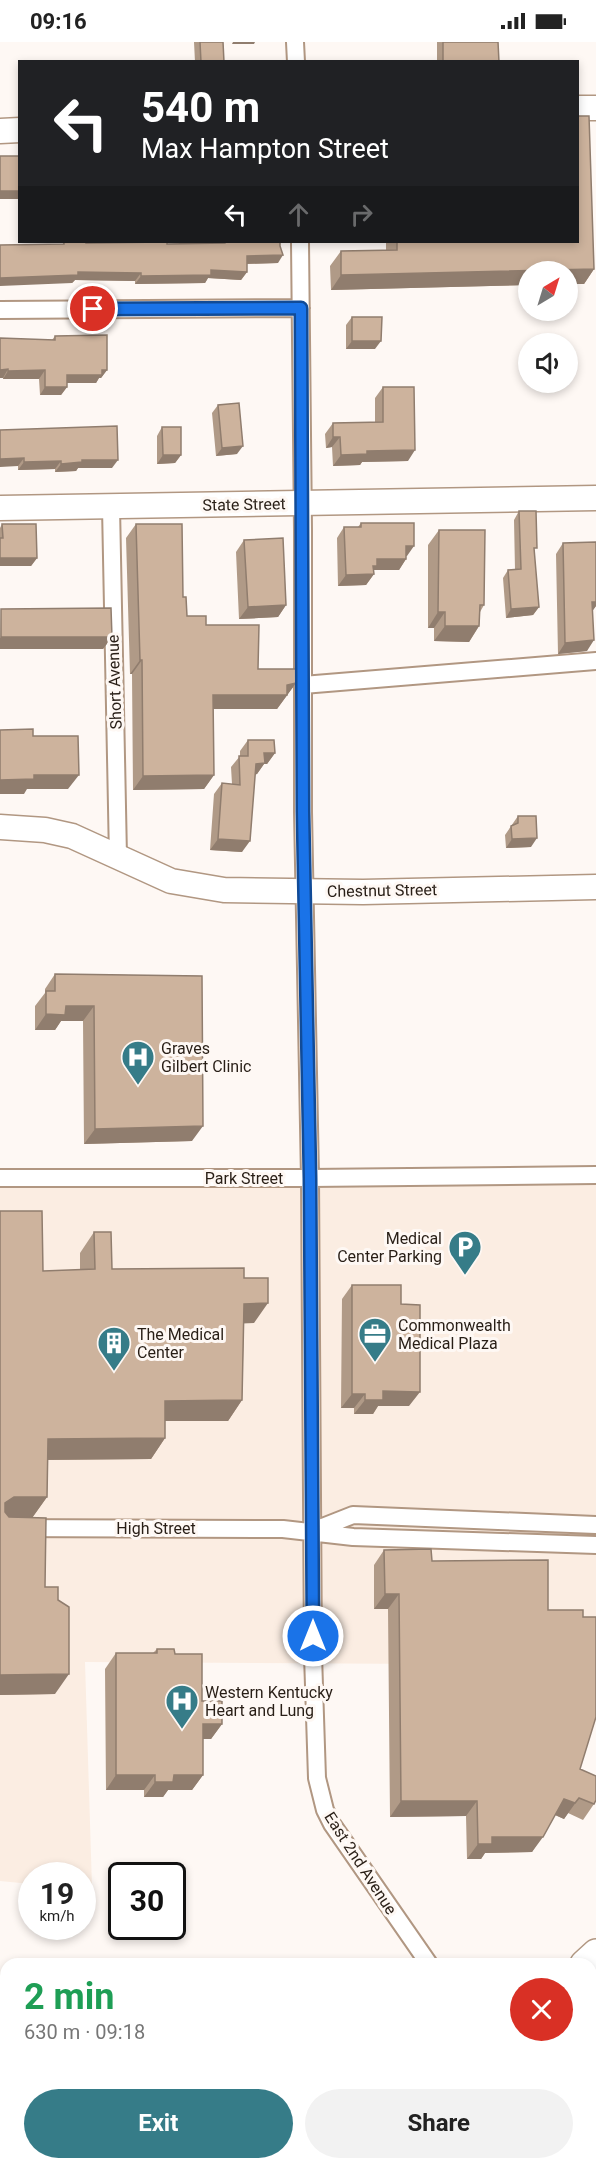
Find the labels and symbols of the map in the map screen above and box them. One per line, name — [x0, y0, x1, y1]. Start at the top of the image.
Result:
north arrow — [518, 261, 578, 321]
pin — [67, 283, 118, 334]
street label: State Street — [202, 494, 286, 515]
street label: Short Avenue — [103, 634, 126, 730]
street label: Chestnut Street — [327, 880, 437, 901]
hospital icon: Graves Gilbert Clinic — [120, 1039, 156, 1086]
place label: Graves Gilbert Clinic — [161, 1039, 251, 1076]
street label: Park Street — [205, 1169, 283, 1188]
place label: Medical Center Parking — [337, 1229, 442, 1266]
parking icon: Medical Center Parking — [447, 1229, 483, 1276]
office icon: Commonwealth Medical Plaza — [357, 1316, 393, 1363]
place label: Commonwealth Medical Plaza — [398, 1316, 511, 1353]
building icon: The Medical Center — [96, 1325, 132, 1372]
place label: The Medical Center — [137, 1325, 224, 1362]
street label: High Street — [116, 1519, 196, 1538]
position arrow — [281, 1604, 345, 1668]
hospital icon: Western Kentucky Heart and Lung — [164, 1683, 200, 1730]
place label: Western Kentucky Heart and Lung — [205, 1683, 333, 1720]
street label: East 2nd Avenue — [320, 1808, 401, 1918]
speed limit sign: 30 — [108, 1862, 186, 1940]

